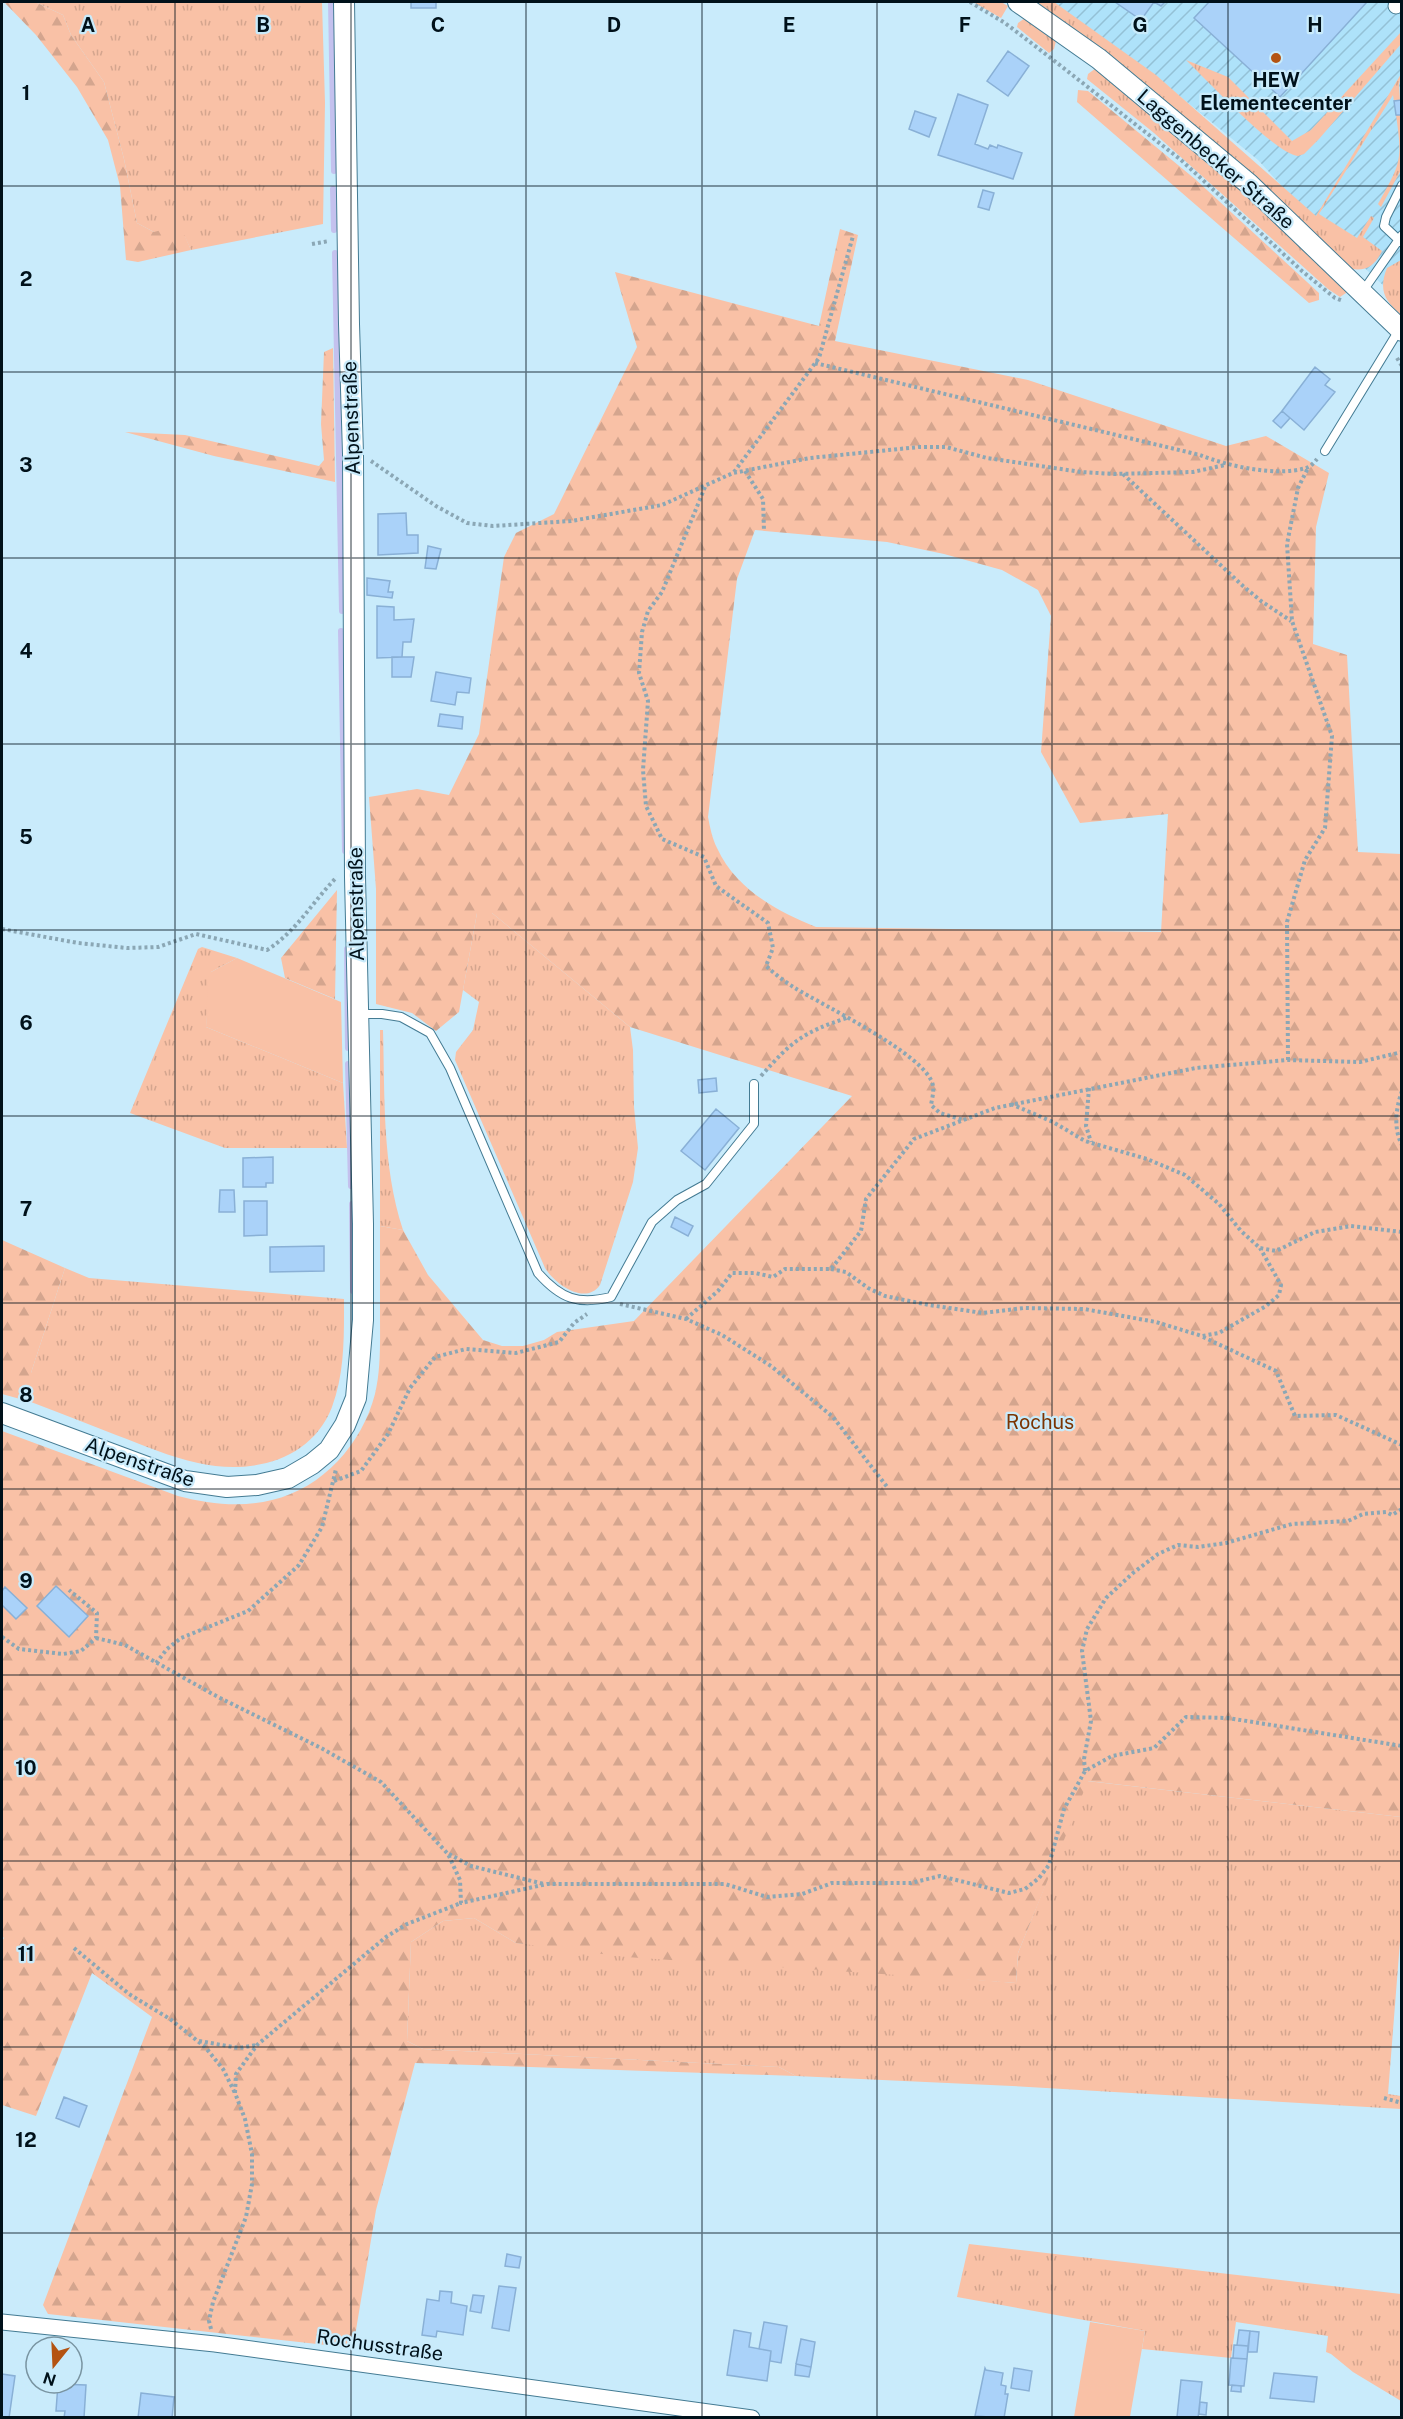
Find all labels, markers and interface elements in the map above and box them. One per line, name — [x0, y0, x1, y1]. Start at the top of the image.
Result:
text: A — [81, 13, 95, 37]
text: B — [256, 13, 270, 37]
text: C — [431, 13, 445, 37]
text: D — [607, 13, 621, 37]
text: E — [783, 13, 795, 37]
text: F — [959, 13, 971, 37]
text: G — [1132, 13, 1148, 37]
text: H — [1307, 13, 1323, 37]
marker: HEW Elementecenter — [1269, 51, 1283, 65]
place label: HEW Elementecenter — [1200, 68, 1352, 115]
text: 1 — [22, 81, 30, 105]
street label: Laggenbecker Straße — [1132, 84, 1300, 234]
text: 2 — [20, 267, 32, 291]
street label: Alpenstraße — [337, 361, 365, 475]
text: 3 — [19, 453, 33, 477]
text: 4 — [19, 639, 33, 663]
text: 5 — [19, 825, 33, 849]
street label: Alpenstraße — [343, 847, 369, 961]
text: 6 — [19, 1011, 33, 1035]
text: 7 — [20, 1197, 32, 1221]
text: 8 — [19, 1383, 33, 1407]
park label: Rochus — [1006, 1410, 1074, 1434]
street label: Alpenstraße — [82, 1432, 198, 1492]
text: 9 — [19, 1569, 33, 1593]
text: 10 — [15, 1756, 37, 1780]
text: 11 — [17, 1942, 35, 1966]
text: 12 — [15, 2128, 37, 2152]
street label: Rochusstraße — [315, 2324, 445, 2366]
north arrow — [24, 2335, 84, 2395]
text: N — [41, 2368, 58, 2390]

